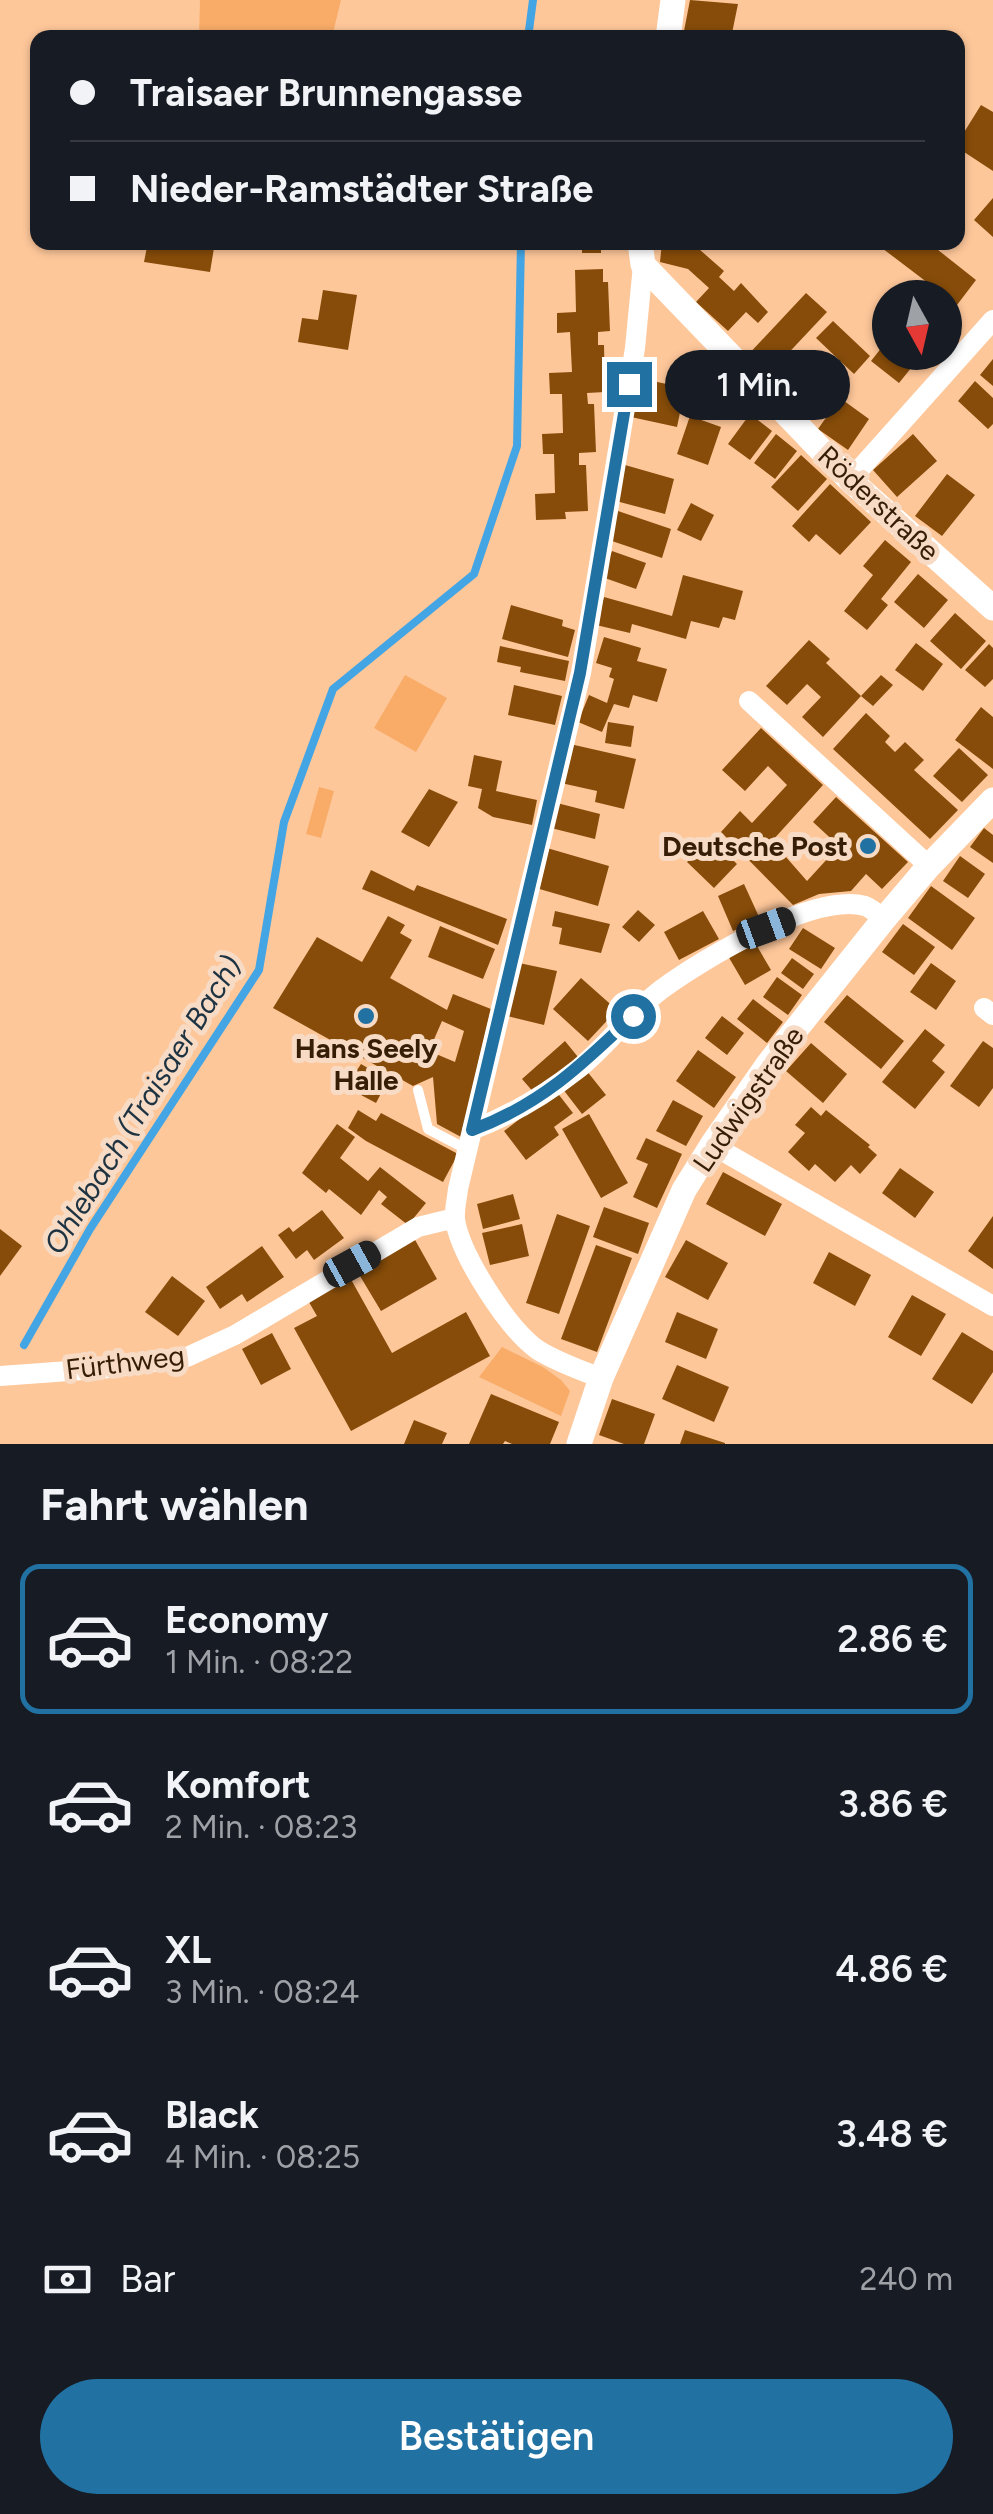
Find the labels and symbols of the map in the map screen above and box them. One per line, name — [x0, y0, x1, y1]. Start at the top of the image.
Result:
north arrow — [872, 280, 962, 370]
callout: 1 Min. — [664, 349, 849, 419]
route end — [607, 362, 652, 407]
street label: Röderstraße — [811, 438, 947, 568]
place label: Deutsche Post — [662, 829, 848, 863]
marker: Deutsche Post — [857, 835, 879, 857]
car — [733, 904, 799, 952]
water label: Ohlebach (Traisaer Bach) — [36, 949, 250, 1261]
route start — [611, 994, 656, 1039]
marker: Hans Seely Halle — [355, 1005, 377, 1027]
street label: Ludwigstraße — [685, 1020, 811, 1178]
place label: Hans Seely Halle — [295, 1031, 438, 1097]
car — [318, 1236, 386, 1292]
street label: Fürthweg — [64, 1338, 186, 1386]

